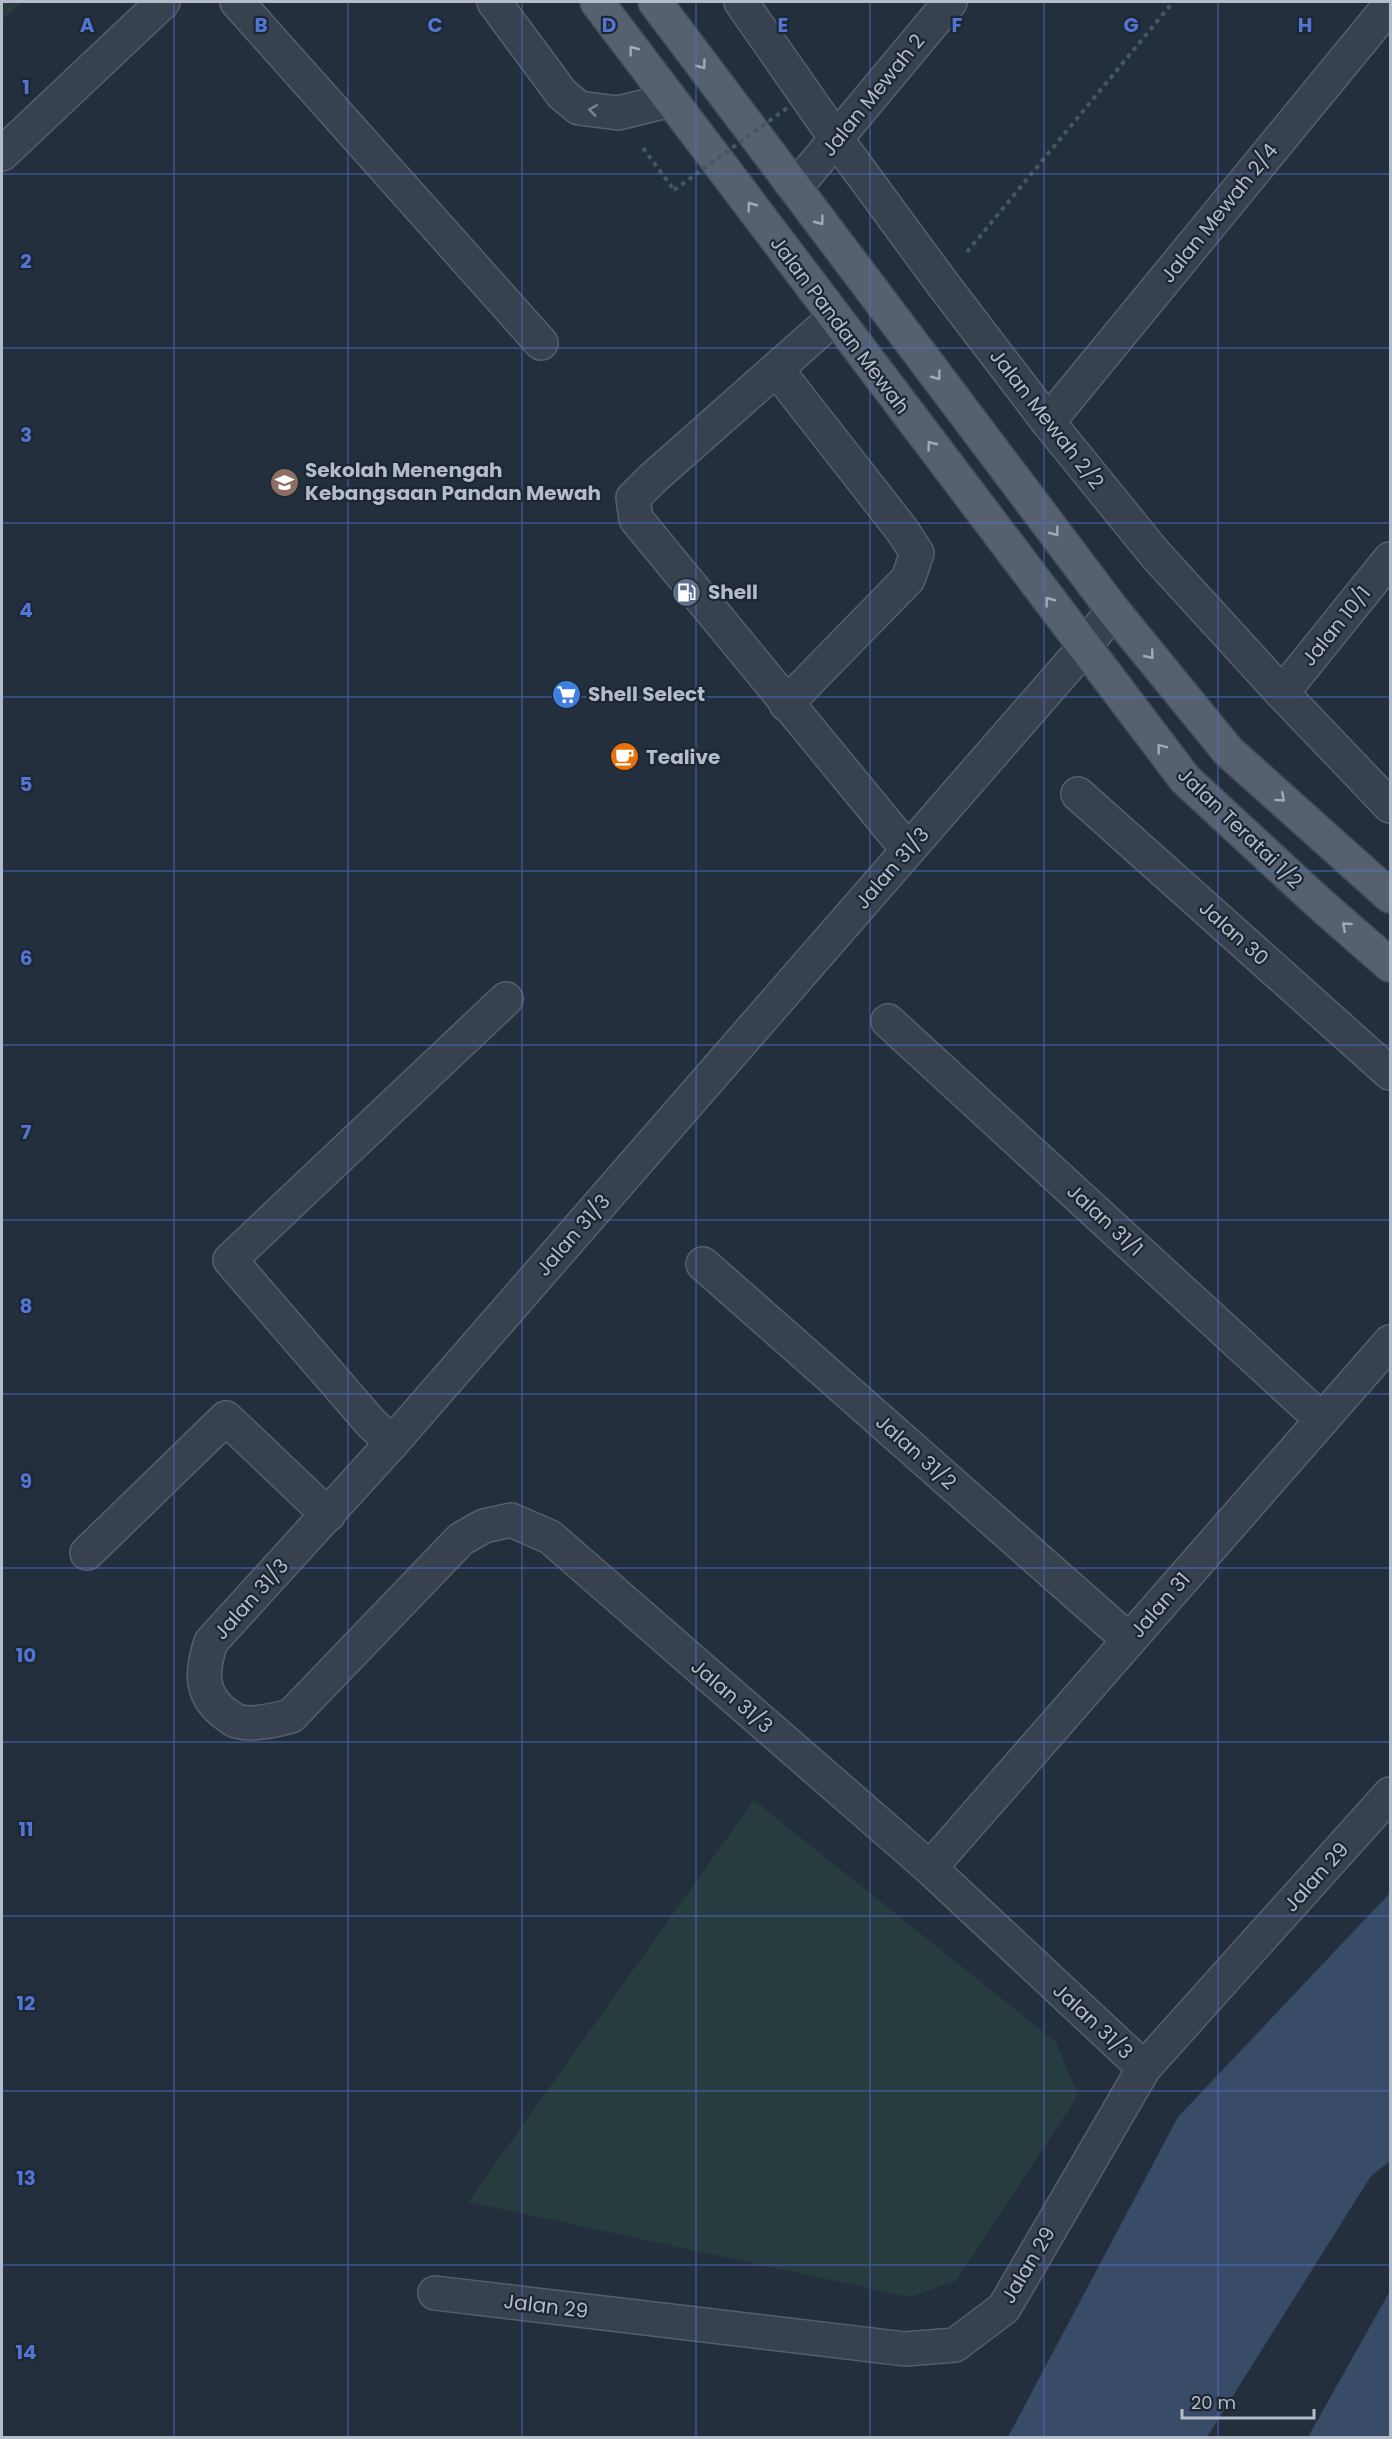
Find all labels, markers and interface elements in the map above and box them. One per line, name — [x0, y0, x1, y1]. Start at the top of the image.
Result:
text: A — [80, 11, 95, 39]
text: B — [254, 11, 268, 39]
text: C — [427, 11, 443, 39]
text: D — [602, 11, 616, 39]
text: E — [778, 11, 788, 39]
text: F — [952, 11, 963, 39]
text: G — [1123, 11, 1139, 39]
text: H — [1298, 11, 1312, 39]
street label: Jalan Mewah 2 — [815, 28, 931, 162]
one-way arrow — [630, 46, 641, 57]
one-way arrow — [695, 58, 706, 69]
text: 1 — [22, 73, 30, 101]
one-way arrow — [589, 104, 598, 116]
street label: Jalan Mewah 2/4 — [1154, 137, 1284, 289]
one-way arrow — [747, 201, 758, 212]
one-way arrow — [812, 214, 823, 225]
street label: Jalan Pandan Mewah — [764, 230, 916, 420]
text: 2 — [20, 247, 32, 275]
street label: Jalan Mewah 2/2 — [983, 343, 1111, 495]
one-way arrow — [930, 370, 941, 381]
text: 3 — [20, 421, 32, 449]
one-way arrow — [928, 441, 939, 452]
place label: Sekolah Menengah Kebangsaan Pandan Mewah — [305, 456, 601, 507]
school or university icon: Sekolah Menengah Kebangsaan Pandan Mewah — [268, 466, 300, 498]
one-way arrow — [1047, 525, 1058, 536]
fuel station icon: Shell — [671, 576, 703, 608]
place label: Shell — [708, 578, 758, 606]
street label: Jalan 10/1 — [1295, 580, 1377, 672]
text: 4 — [19, 596, 33, 624]
one-way arrow — [1045, 597, 1056, 608]
one-way arrow — [1143, 648, 1154, 659]
supermarket icon: Shell Select — [551, 678, 583, 710]
place label: Shell Select — [588, 680, 705, 708]
cafe icon: Tealive — [609, 741, 641, 773]
place label: Tealive — [646, 743, 720, 771]
one-way arrow — [1157, 743, 1168, 754]
street label: Jalan Teratai 1/2 — [1172, 761, 1308, 895]
text: 5 — [20, 770, 33, 798]
one-way arrow — [1275, 791, 1285, 802]
street label: Jalan 31/3 — [849, 821, 935, 915]
street label: Jalan 30 — [1193, 894, 1275, 972]
one-way arrow — [1342, 923, 1353, 934]
text: 6 — [20, 944, 32, 972]
text: 7 — [21, 1118, 32, 1146]
street label: Jalan 31/1 — [1061, 1177, 1149, 1263]
street label: Jalan 31/3 — [530, 1188, 616, 1282]
text: 8 — [20, 1292, 32, 1320]
street label: Jalan 31/2 — [870, 1408, 962, 1496]
text: 9 — [20, 1467, 32, 1495]
street label: Jalan 31/3 — [207, 1552, 295, 1646]
street label: Jalan 31 — [1124, 1566, 1196, 1644]
text: 10 — [16, 1641, 36, 1669]
street label: Jalan 31/3 — [685, 1653, 779, 1739]
text: 11 — [18, 1815, 34, 1843]
street label: Jalan 29 — [1277, 1836, 1355, 1918]
street label: Jalan 31/3 — [1047, 1977, 1139, 2065]
text: 12 — [17, 1989, 35, 2017]
text: 13 — [16, 2164, 36, 2192]
street label: Jalan 29 — [994, 2221, 1062, 2309]
street label: Jalan 29 — [502, 2287, 590, 2325]
text: 14 — [15, 2338, 37, 2366]
scale bar — [1182, 2382, 1314, 2420]
text: 20 m — [1191, 2390, 1236, 2415]

